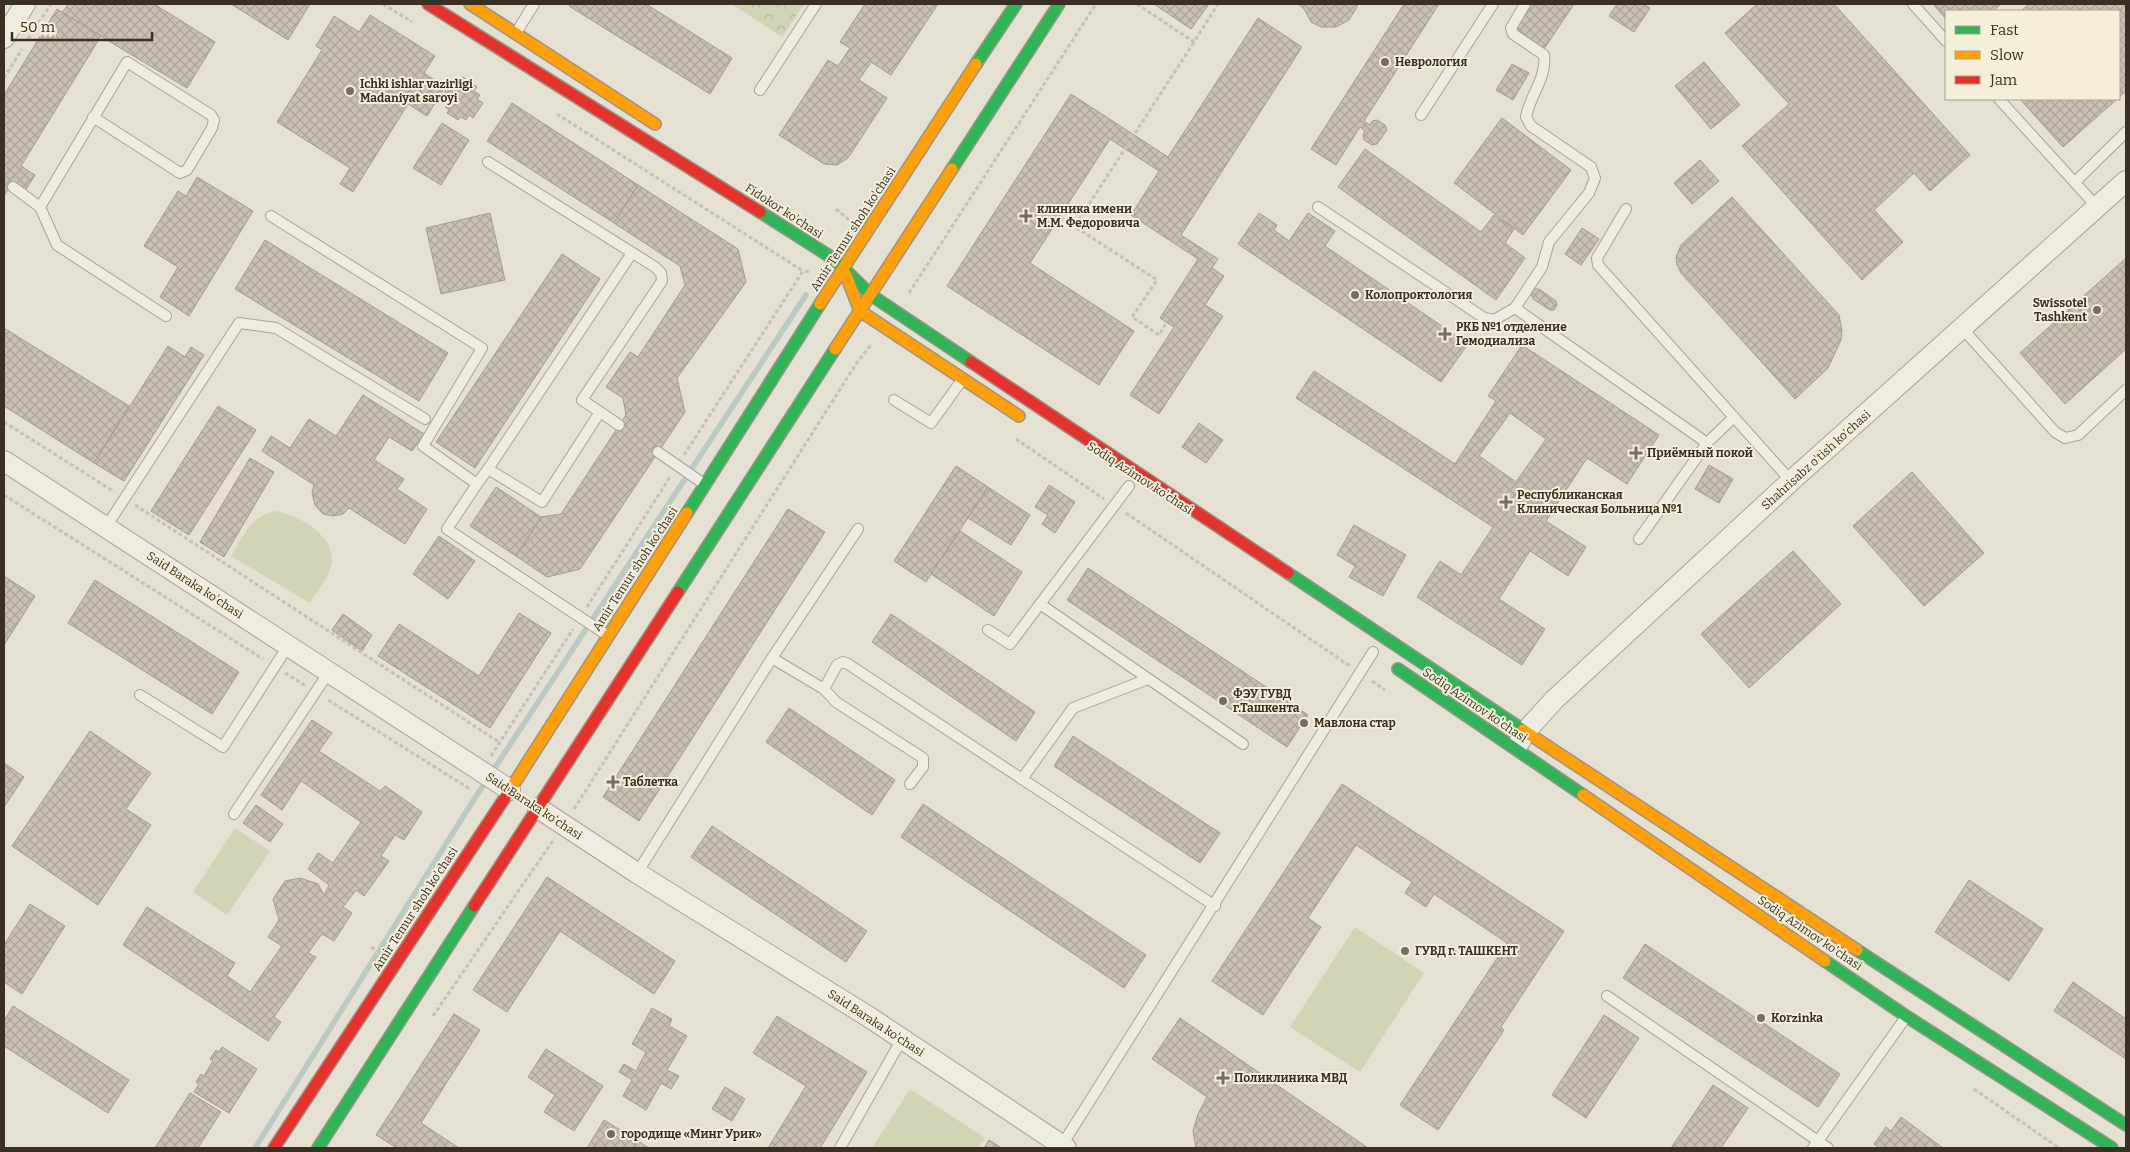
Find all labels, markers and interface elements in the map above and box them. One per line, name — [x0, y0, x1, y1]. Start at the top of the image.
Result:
scale bar — [12, 10, 152, 42]
legend — [1945, 10, 2120, 100]
text: 50 m — [20, 18, 56, 36]
text: Fast — [1990, 21, 2019, 39]
text: Slow — [1990, 46, 2025, 64]
place label: Неврология — [1395, 55, 1467, 69]
marker: Неврология — [1379, 56, 1391, 68]
text: Jam — [1989, 71, 2018, 89]
place label: Ichki ishlar vazirligi Madaniyat saroyi — [360, 77, 473, 105]
marker: Ichki ishlar vazirligi Madaniyat saroyi — [344, 85, 356, 97]
street label: Amir Temur shoh ko'chasi — [808, 164, 899, 294]
street label: Fidokor ko'chasi — [743, 181, 826, 242]
place label: клиника имени М.М. Федоровича — [1037, 202, 1140, 230]
marker: клиника имени М.М. Федоровича — [1019, 209, 1033, 223]
place label: Колопроктология — [1365, 288, 1473, 302]
marker: Колопроктология — [1349, 289, 1361, 301]
place label: Swissotel Tashkent — [2033, 296, 2087, 324]
marker: Swissotel Tashkent — [2091, 304, 2103, 316]
place label: РКБ №1 отделение Гемодиализа — [1456, 320, 1567, 348]
marker: РКБ №1 отделение Гемодиализа — [1438, 327, 1452, 341]
street label: Shahrisabz o'tish ko'chasi — [1759, 407, 1874, 513]
street label: Sodiq Azimov ko'chasi — [1085, 439, 1196, 518]
marker: Приёмный покой — [1629, 446, 1643, 460]
place label: Приёмный покой — [1647, 446, 1753, 460]
place label: Республиканская Клиническая Больница №1 — [1517, 488, 1683, 516]
marker: Республиканская Клиническая Больница №1 — [1499, 495, 1513, 509]
street label: Amir Temur shoh ko'chasi — [590, 504, 681, 634]
street label: Said Baraka ko'chasi — [144, 549, 246, 622]
street label: Sodiq Azimov ko'chasi — [1420, 665, 1530, 745]
place label: ФЭУ ГУВД г.Ташкента — [1233, 687, 1300, 715]
marker: ФЭУ ГУВД г.Ташкента — [1217, 695, 1229, 707]
place label: Мавлона стар — [1314, 716, 1396, 730]
marker: Мавлона стар — [1298, 717, 1310, 729]
street label: Said Baraka ko'chasi — [483, 770, 585, 843]
place label: Таблетка — [623, 775, 678, 789]
marker: Таблетка — [607, 776, 619, 788]
street label: Amir Temur shoh ko'chasi — [370, 844, 461, 974]
street label: Sodiq Azimov ko'chasi — [1755, 893, 1865, 973]
place label: ГУВД г. ТАШКЕНТ — [1415, 944, 1519, 958]
marker: ГУВД г. ТАШКЕНТ — [1399, 945, 1411, 957]
street label: Said Baraka ko'chasi — [825, 987, 927, 1060]
place label: Korzinka — [1771, 1011, 1823, 1025]
marker: Korzinka — [1755, 1012, 1767, 1024]
marker: Поликлиника МВД — [1216, 1071, 1230, 1085]
place label: Поликлиника МВД — [1234, 1071, 1348, 1085]
place label: городище «Минг Урик» — [621, 1127, 762, 1141]
marker: городище «Минг Урик» — [605, 1128, 617, 1140]

